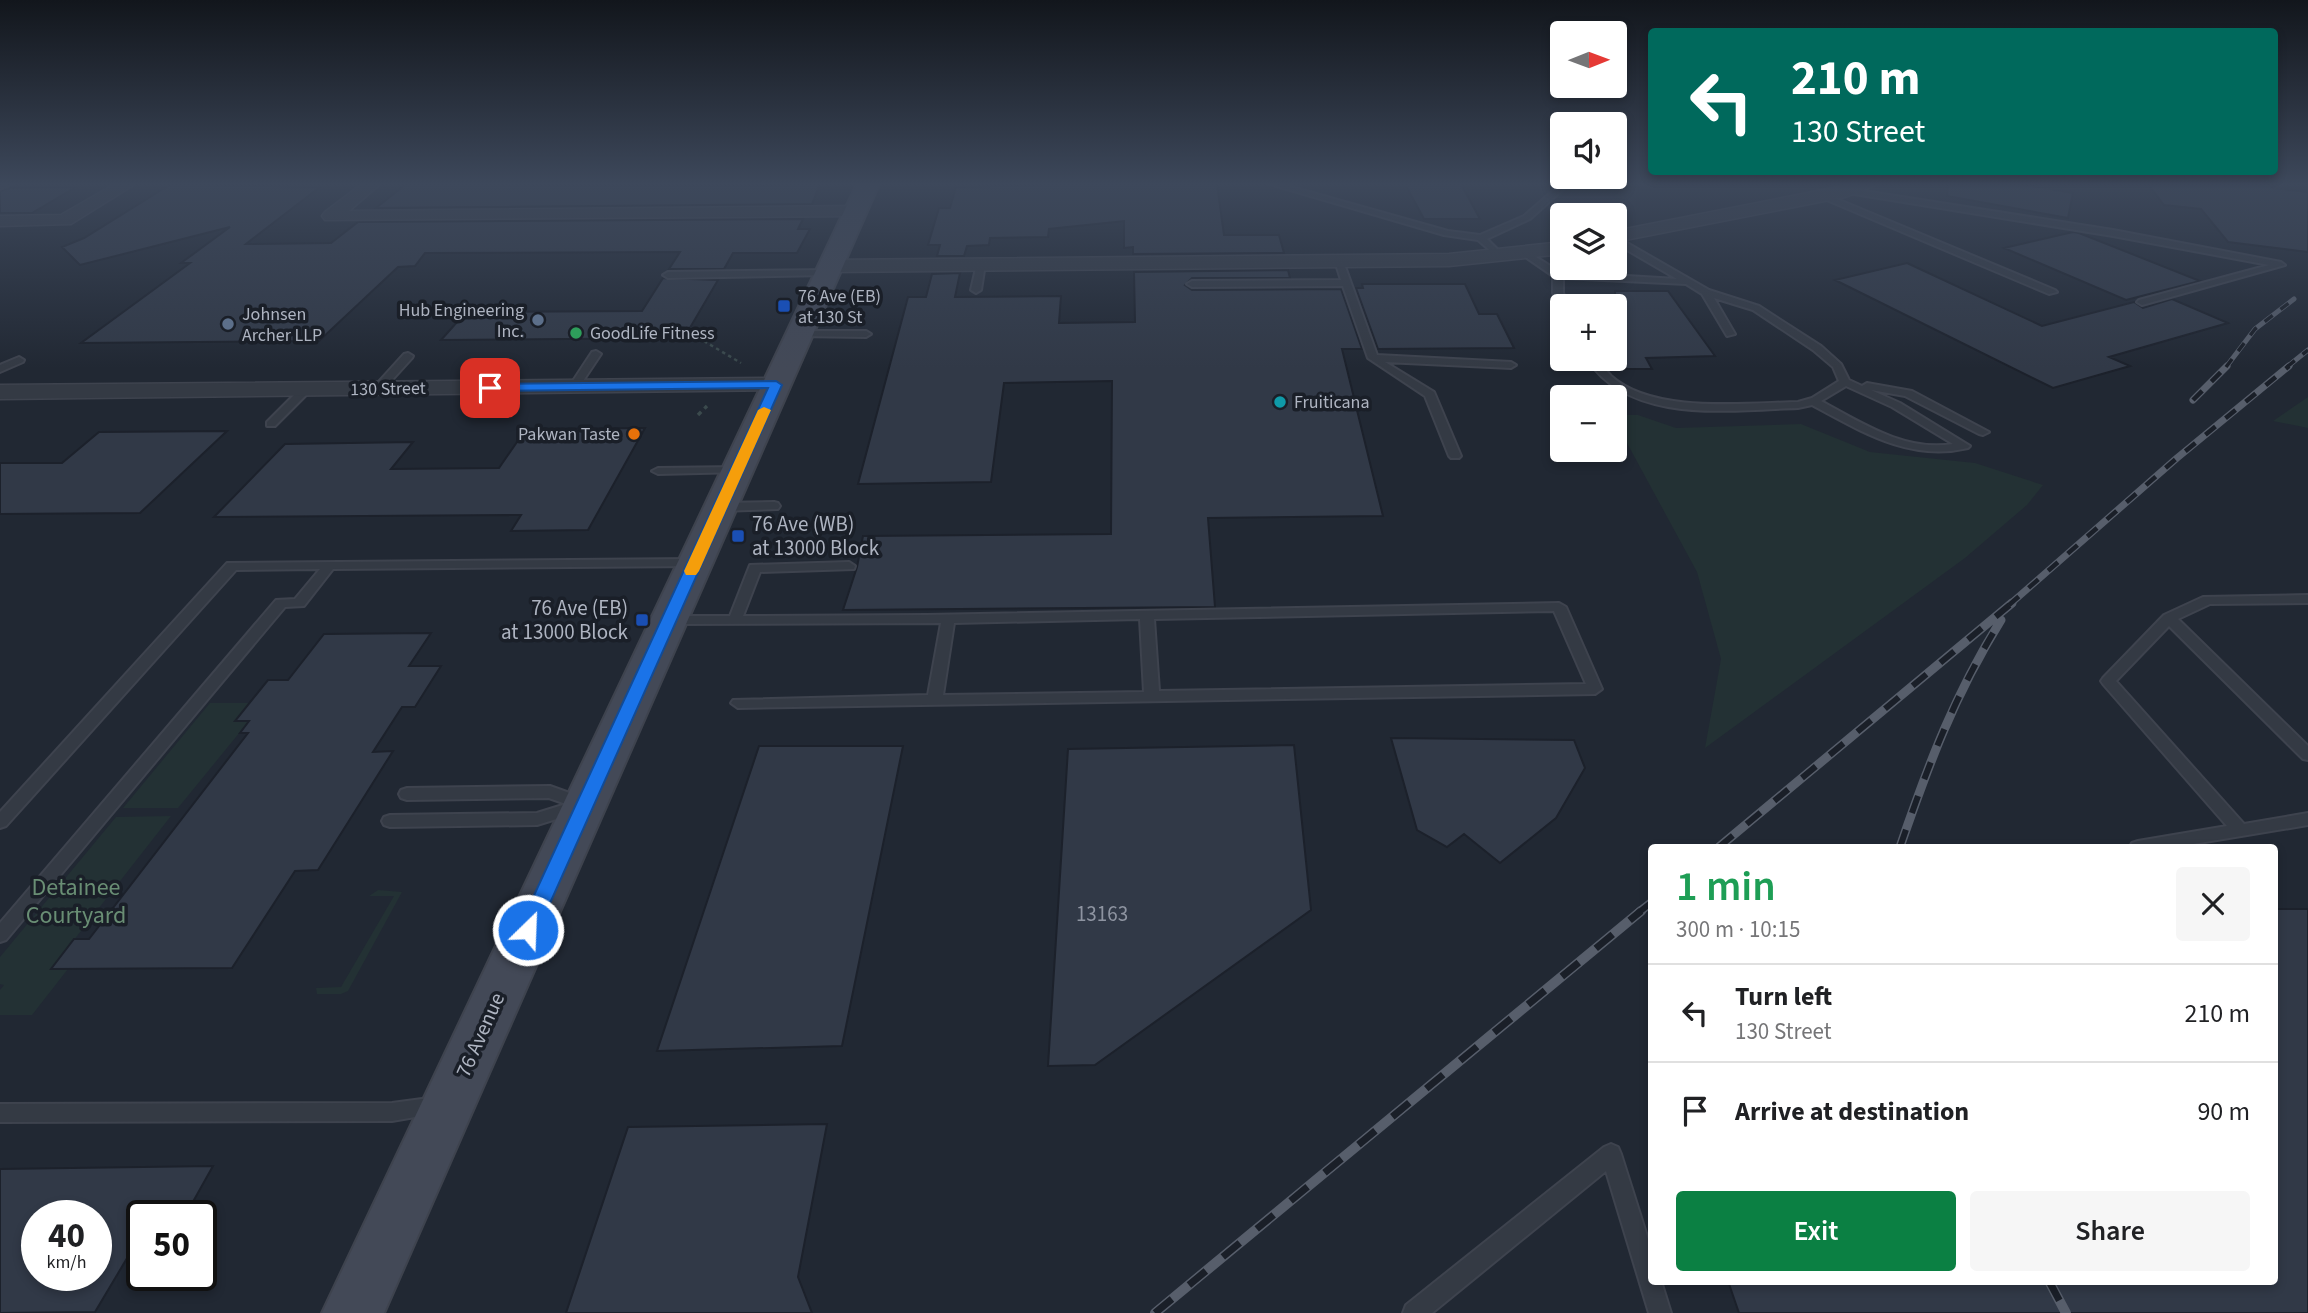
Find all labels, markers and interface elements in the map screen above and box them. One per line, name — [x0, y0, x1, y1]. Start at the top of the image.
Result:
north arrow — [1550, 21, 1628, 98]
map controls — [1550, 21, 1627, 462]
text: 210 m — [1791, 44, 1920, 114]
icon: left — [1676, 56, 1767, 147]
text: 130 Street — [1791, 109, 1925, 155]
button: sound — [1550, 112, 1627, 189]
button: layers — [1550, 203, 1627, 280]
place label: 76 Ave (EB) at 130 St — [798, 284, 881, 330]
button: + — [1550, 294, 1627, 371]
place label: Hub Engineering Inc. — [399, 298, 524, 344]
marker: 76 Ave (EB) at 130 St — [776, 298, 792, 314]
place label: Johnsen Archer LLP — [242, 302, 322, 348]
marker: Hub Engineering Inc. — [530, 312, 546, 328]
marker: Johnsen Archer LLP — [220, 316, 236, 332]
place label: GoodLife Fitness — [590, 321, 715, 346]
marker: GoodLife Fitness — [568, 325, 584, 341]
pin — [460, 358, 520, 418]
icon: arrive — [471, 369, 509, 407]
street label: 130 Street — [350, 376, 426, 402]
button: − — [1550, 385, 1627, 462]
place label: Fruiticana — [1294, 390, 1370, 415]
marker: Fruiticana — [1272, 394, 1288, 410]
place label: Pakwan Taste — [518, 422, 620, 447]
marker: Pakwan Taste — [626, 426, 642, 442]
place label: 76 Ave (WB) at 13000 Block — [752, 509, 880, 563]
marker: 76 Ave (WB) at 13000 Block — [730, 528, 746, 544]
place label: 76 Ave (EB) at 13000 Block — [501, 593, 629, 647]
marker: 76 Ave (EB) at 13000 Block — [634, 612, 650, 628]
text: 1 min — [1676, 857, 1776, 917]
button: close — [2176, 867, 2250, 941]
park label: Detainee Courtyard — [26, 870, 126, 933]
position arrow — [491, 893, 565, 967]
house number: 13163 — [1076, 899, 1128, 929]
text: 300 m · 10:15 — [1676, 913, 1800, 946]
text: Turn left — [1735, 978, 1832, 1015]
street label: 76 Avenue — [448, 988, 512, 1082]
icon: left — [1676, 994, 1714, 1032]
text: 210 m — [2184, 995, 2250, 1032]
text: 130 Street — [1735, 1015, 1832, 1048]
icon: arrive — [1676, 1092, 1714, 1130]
text: Arrive at destination — [1735, 1093, 1969, 1130]
text: 90 m — [2197, 1093, 2250, 1130]
button: Exit — [1676, 1191, 1956, 1271]
button: Share — [1970, 1191, 2250, 1271]
speed limit sign: 50 — [126, 1200, 217, 1291]
text: 40 — [48, 1211, 85, 1261]
text: km/h — [47, 1250, 86, 1275]

